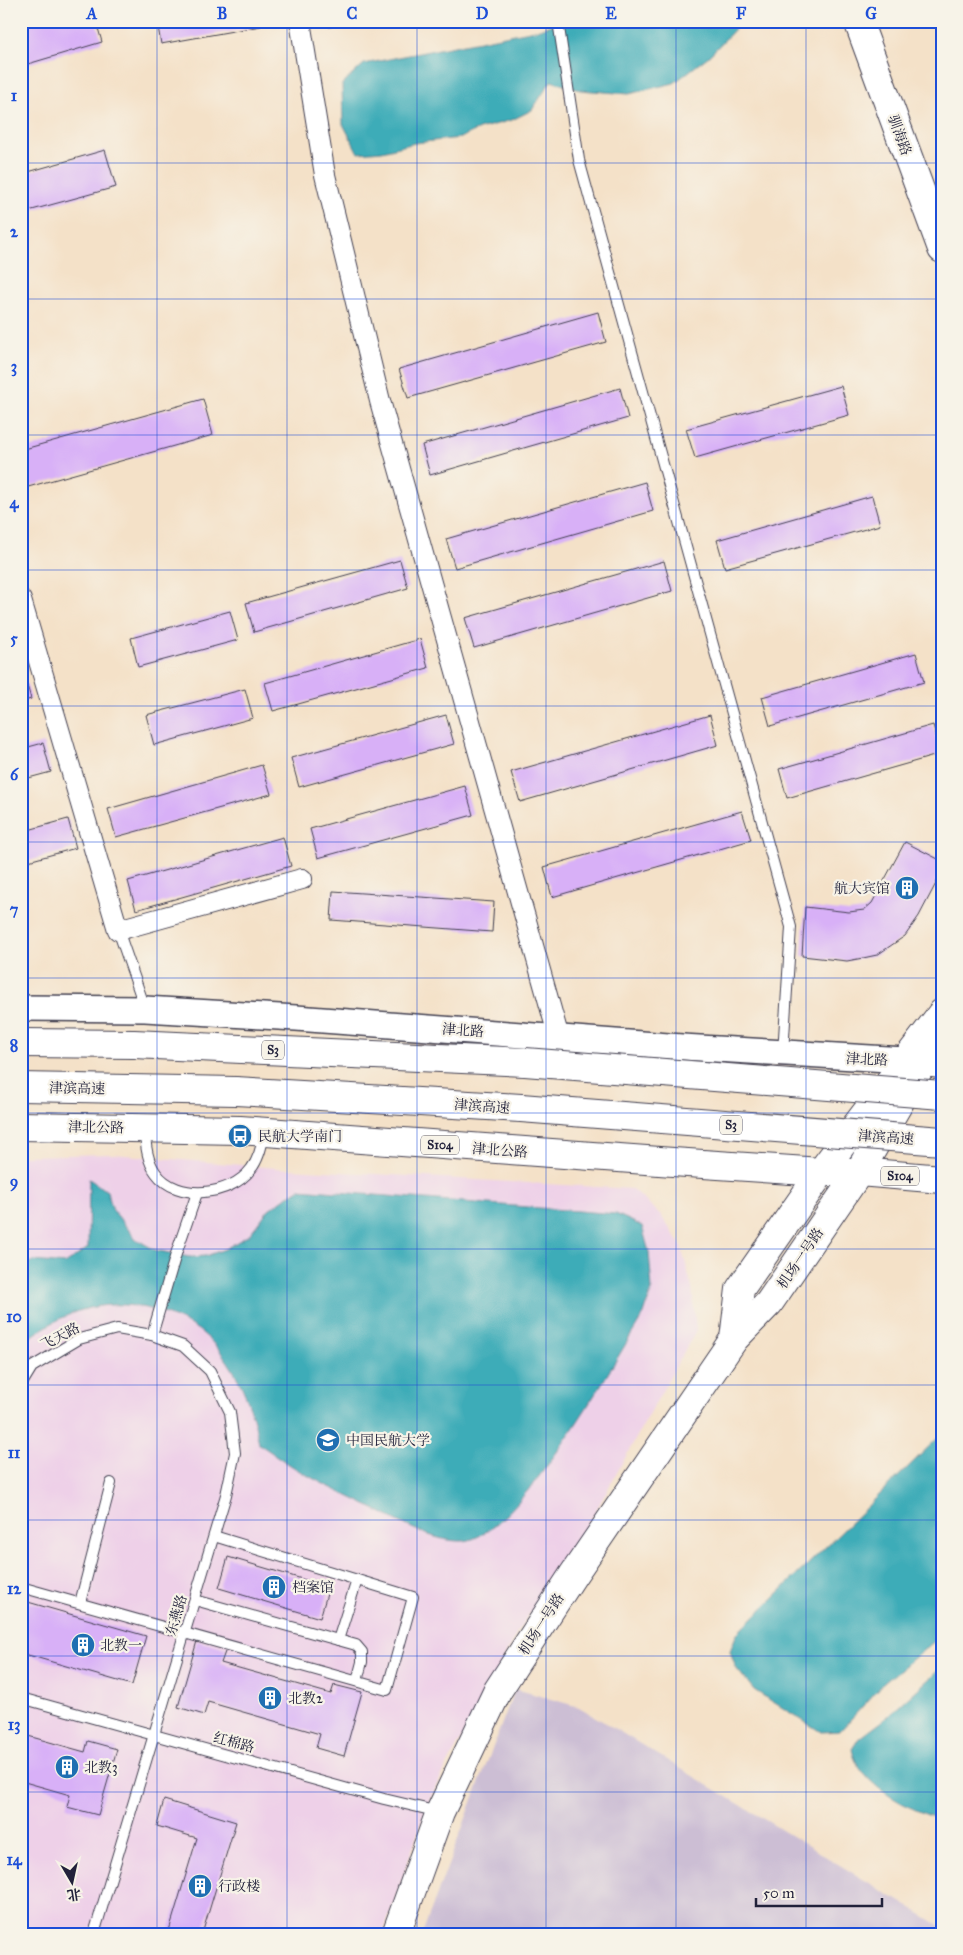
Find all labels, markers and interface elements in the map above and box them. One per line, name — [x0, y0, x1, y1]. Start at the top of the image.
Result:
text: A — [86, 4, 98, 23]
text: B — [217, 4, 227, 23]
text: C — [347, 4, 358, 23]
text: D — [476, 4, 489, 23]
text: E — [605, 4, 617, 23]
text: F — [736, 4, 747, 23]
text: G — [865, 4, 877, 23]
text: 1 — [11, 86, 18, 105]
street label: 驯海路 — [884, 113, 915, 158]
text: 2 — [10, 222, 19, 241]
text: 3 — [11, 357, 17, 377]
text: 4 — [10, 493, 20, 513]
text: 5 — [10, 629, 18, 648]
text: 6 — [10, 765, 19, 784]
building icon: 航大宾馆 — [894, 875, 920, 901]
place label: 航大宾馆 — [834, 880, 890, 897]
text: 7 — [10, 900, 19, 919]
street label: 津北路 — [441, 1021, 485, 1040]
text: 8 — [10, 1036, 18, 1055]
road number: S3 — [262, 1040, 284, 1060]
street label: 津北路 — [846, 1050, 888, 1069]
street label: 津滨高速 — [49, 1080, 105, 1097]
street label: 津滨高速 — [453, 1096, 510, 1117]
road number: S3 — [720, 1116, 742, 1134]
street label: 津北公路 — [68, 1119, 124, 1136]
bus stop icon: 民航大学南门 — [227, 1123, 253, 1149]
street label: 津滨高速 — [857, 1127, 914, 1148]
place label: 民航大学南门 — [258, 1128, 342, 1145]
road number: S104 — [421, 1136, 459, 1154]
street label: 津北公路 — [471, 1140, 528, 1161]
road number: S104 — [881, 1166, 919, 1186]
text: 9 — [10, 1172, 18, 1192]
street label: 机场一号路 — [774, 1225, 827, 1292]
text: 10 — [6, 1307, 22, 1326]
street label: 飞天路 — [38, 1319, 83, 1354]
school or university icon: 中国民航大学 — [315, 1427, 341, 1453]
place label: 中国民航大学 — [346, 1432, 430, 1449]
text: 11 — [8, 1443, 21, 1462]
building icon: 档案馆 — [261, 1574, 287, 1600]
text: 12 — [7, 1579, 22, 1598]
place label: 档案馆 — [292, 1579, 334, 1596]
street label: 机场一号路 — [515, 1590, 568, 1658]
street label: 东燕路 — [162, 1593, 191, 1638]
building icon: 北教一 — [70, 1632, 96, 1658]
place label: 北教一 — [100, 1637, 142, 1654]
building icon: 北教2 — [257, 1685, 283, 1711]
place label: 北教2 — [288, 1690, 323, 1707]
text: 13 — [8, 1715, 20, 1735]
street label: 红棉路 — [211, 1729, 256, 1756]
building icon: 北教3 — [54, 1754, 80, 1780]
place label: 北教3 — [84, 1759, 118, 1776]
text: 14 — [6, 1850, 23, 1870]
north arrow — [48, 1858, 98, 1908]
building icon: 行政楼 — [187, 1873, 213, 1899]
scale bar — [756, 1875, 882, 1907]
place label: 行政楼 — [218, 1878, 260, 1895]
text: 50 m — [763, 1884, 795, 1902]
text: 北 — [66, 1885, 82, 1904]

